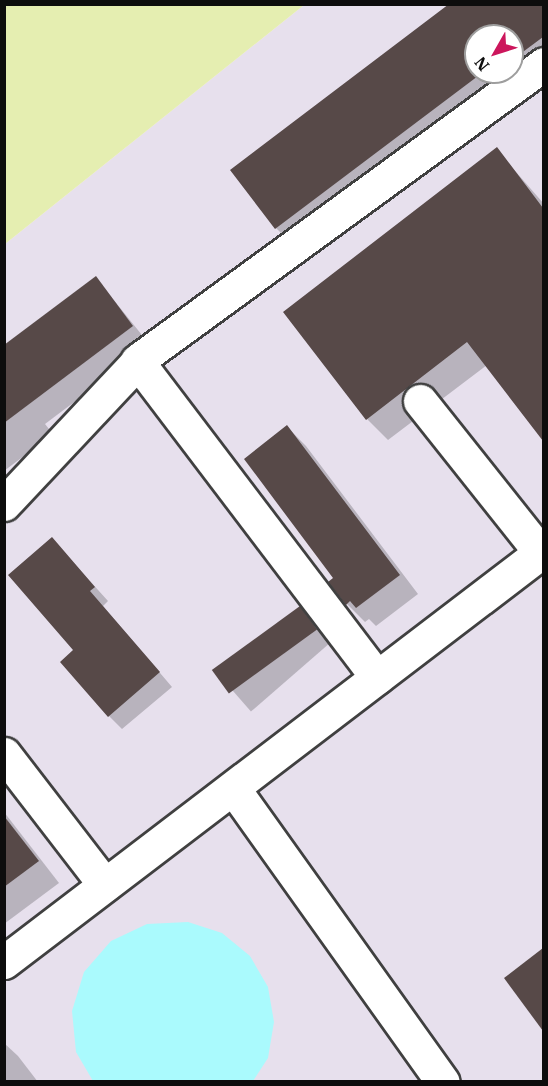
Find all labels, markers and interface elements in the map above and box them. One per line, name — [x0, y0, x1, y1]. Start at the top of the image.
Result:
north arrow — [464, 24, 524, 84]
text: N — [470, 53, 493, 75]

